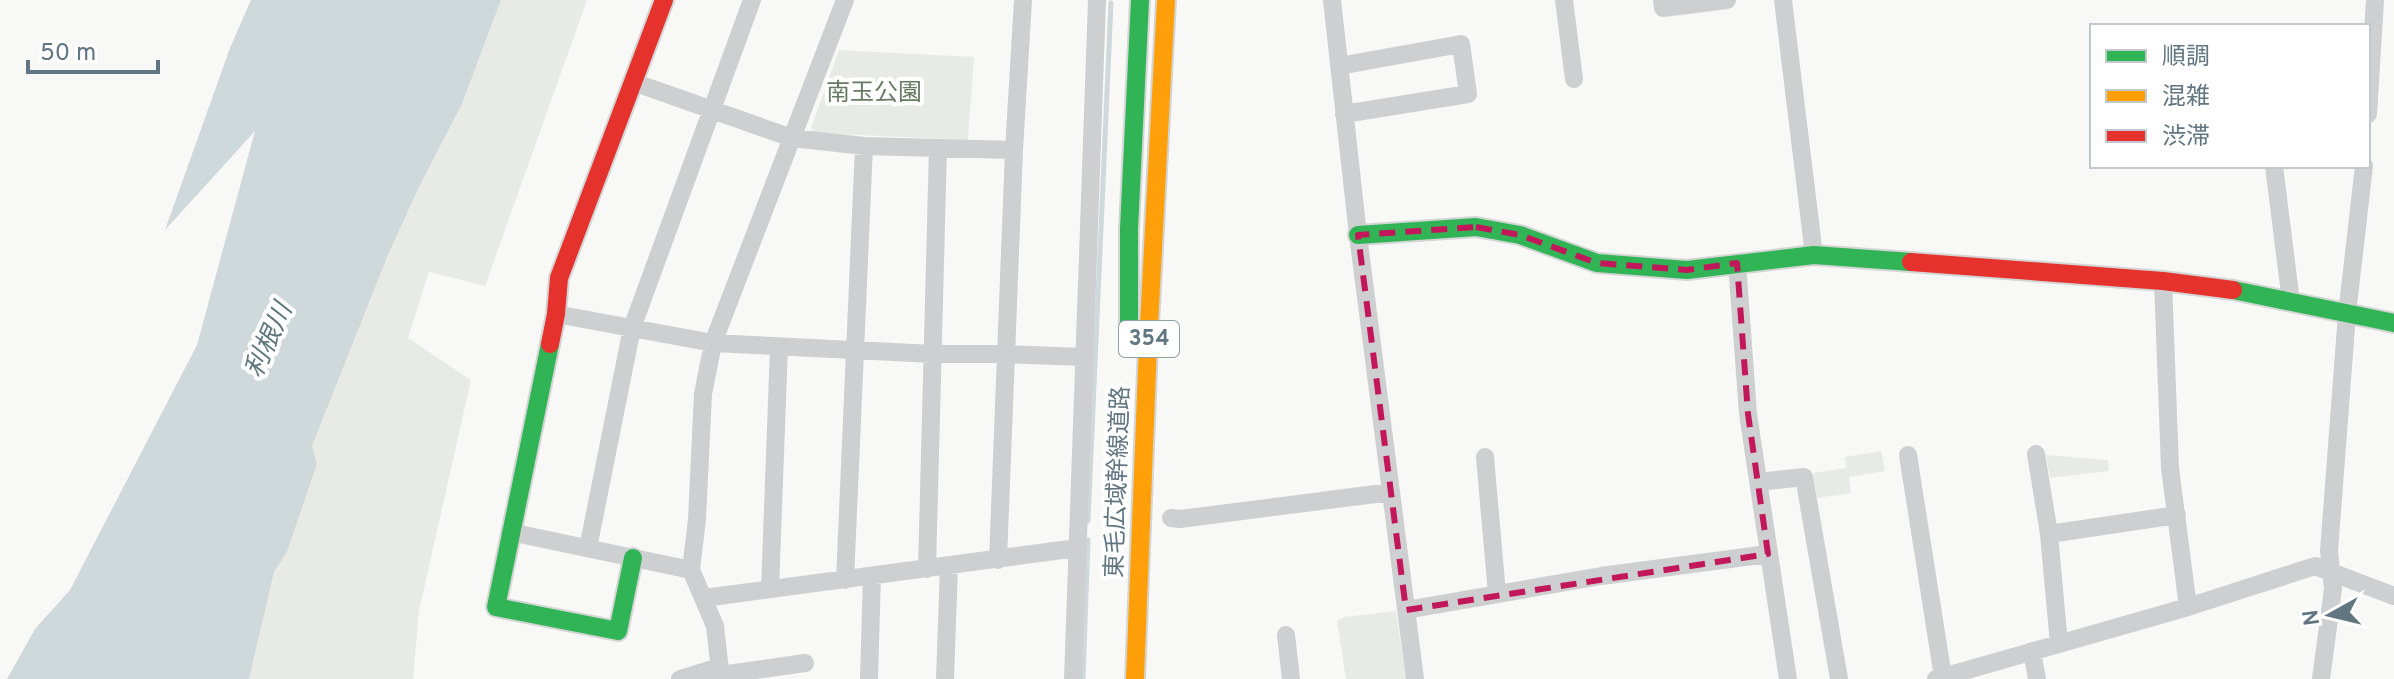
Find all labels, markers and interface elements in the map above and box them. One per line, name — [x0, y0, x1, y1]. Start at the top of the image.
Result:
scale bar — [28, 24, 158, 74]
legend — [2090, 24, 2370, 168]
text: 50 m — [40, 39, 96, 69]
text: 順調 — [2162, 43, 2210, 73]
park label: 南玉公園 — [826, 79, 922, 109]
text: 混雑 — [2162, 83, 2210, 113]
text: 渋滞 — [2162, 123, 2210, 153]
water label: 利根川 — [239, 296, 302, 383]
road number: 354 — [1119, 321, 1179, 357]
street label: 東毛広域幹線道路 — [1101, 386, 1137, 578]
north arrow — [2290, 575, 2370, 655]
text: N — [2298, 608, 2327, 627]

